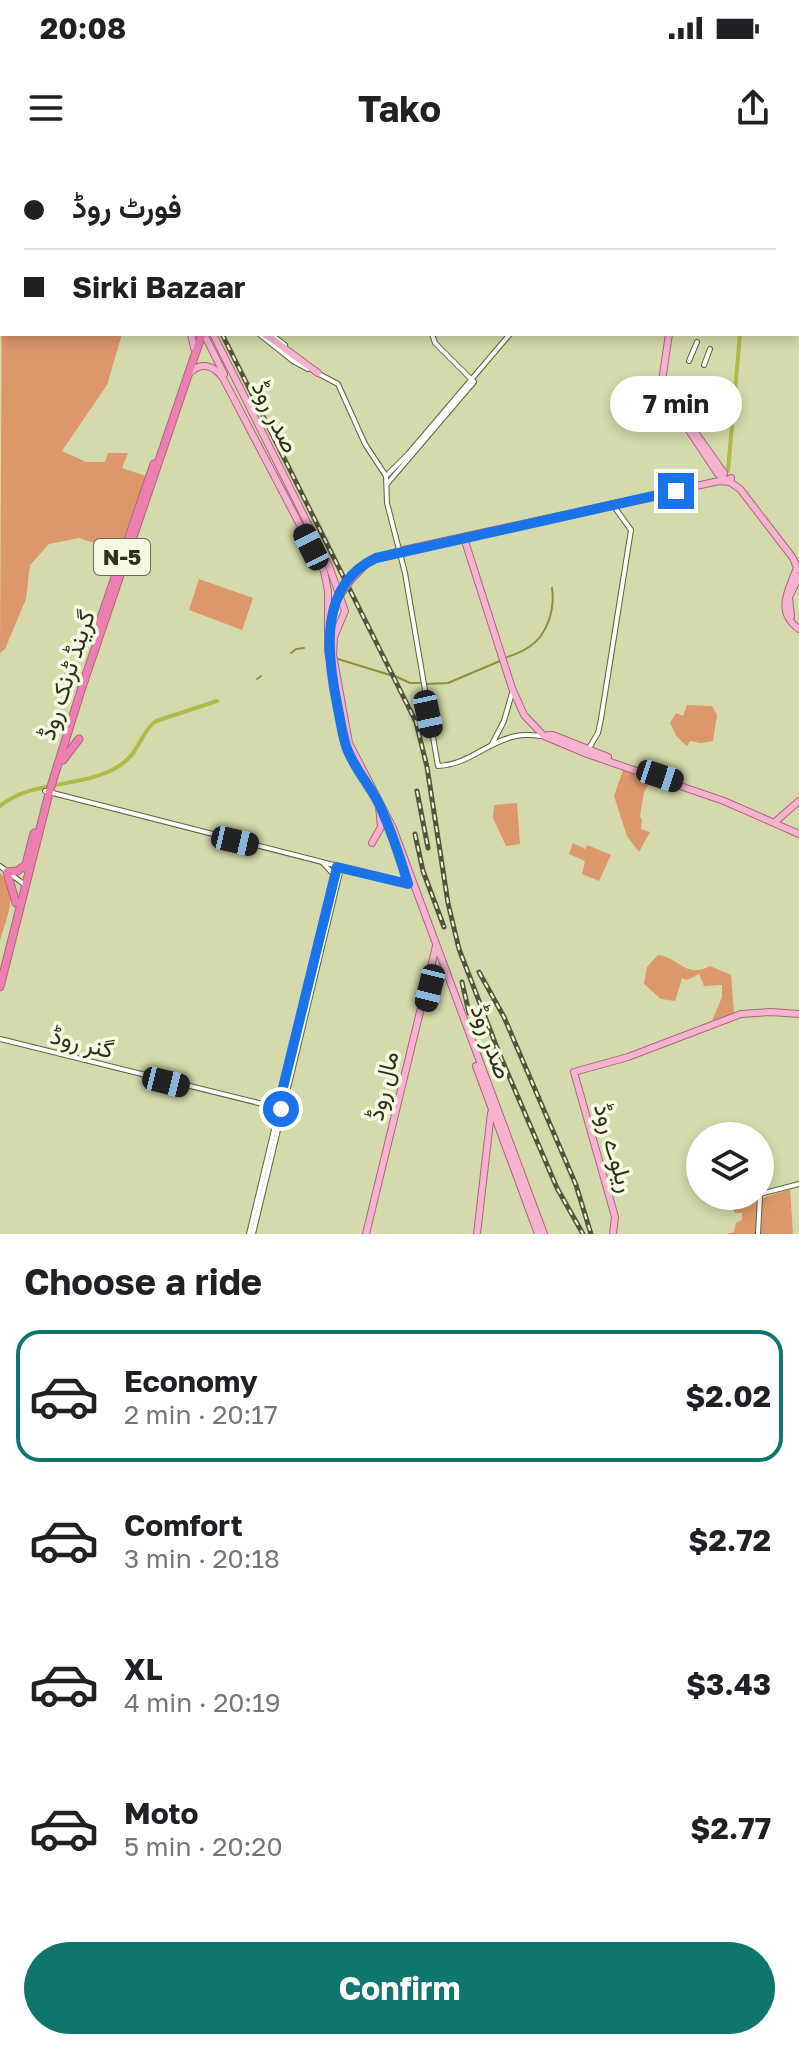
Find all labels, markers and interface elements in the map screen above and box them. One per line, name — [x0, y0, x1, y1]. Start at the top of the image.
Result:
text: 20:08 — [40, 10, 126, 46]
icon: menu — [24, 86, 68, 130]
icon: share — [731, 86, 775, 130]
text: Tako — [358, 87, 441, 130]
text: فورٹ روڈ — [72, 189, 182, 225]
text: Sirki Bazaar — [72, 269, 246, 305]
street label: صدر روڈ — [245, 375, 306, 458]
callout: 7 min — [610, 375, 742, 431]
text: 7 min — [643, 388, 709, 419]
route end — [658, 473, 694, 509]
car — [290, 520, 332, 574]
road number: N-5 — [94, 539, 150, 575]
street label: گرینڈ ٹرنک روڈ — [31, 606, 102, 744]
car — [411, 688, 445, 740]
car — [633, 757, 687, 795]
car — [209, 824, 261, 858]
car — [413, 962, 447, 1014]
street label: صدر روڈ — [464, 1000, 519, 1083]
street label: گنر روڈ — [47, 1020, 117, 1065]
street label: مال روڈ — [359, 1048, 406, 1124]
car — [140, 1065, 192, 1099]
route start — [263, 1091, 299, 1127]
street label: ریلوے روڈ — [587, 1100, 642, 1196]
map controls — [686, 1122, 774, 1210]
button: layers — [686, 1122, 774, 1210]
text: Choose a ride — [24, 1260, 262, 1303]
icon: car — [28, 1360, 100, 1432]
text: Economy — [124, 1363, 258, 1399]
text: $2.02 — [685, 1378, 771, 1414]
text: 2 min · 20:17 — [124, 1399, 278, 1430]
icon: car — [28, 1504, 100, 1576]
text: Comfort — [124, 1507, 243, 1543]
text: $2.72 — [688, 1522, 771, 1558]
text: 3 min · 20:18 — [124, 1543, 280, 1574]
icon: car — [28, 1648, 100, 1720]
text: XL — [124, 1651, 163, 1687]
text: $3.43 — [686, 1666, 771, 1702]
text: 4 min · 20:19 — [124, 1687, 280, 1718]
icon: car — [28, 1792, 100, 1864]
text: Moto — [124, 1795, 199, 1831]
text: $2.77 — [690, 1810, 771, 1846]
text: 5 min · 20:20 — [124, 1831, 283, 1862]
button: Confirm — [24, 1942, 775, 2034]

